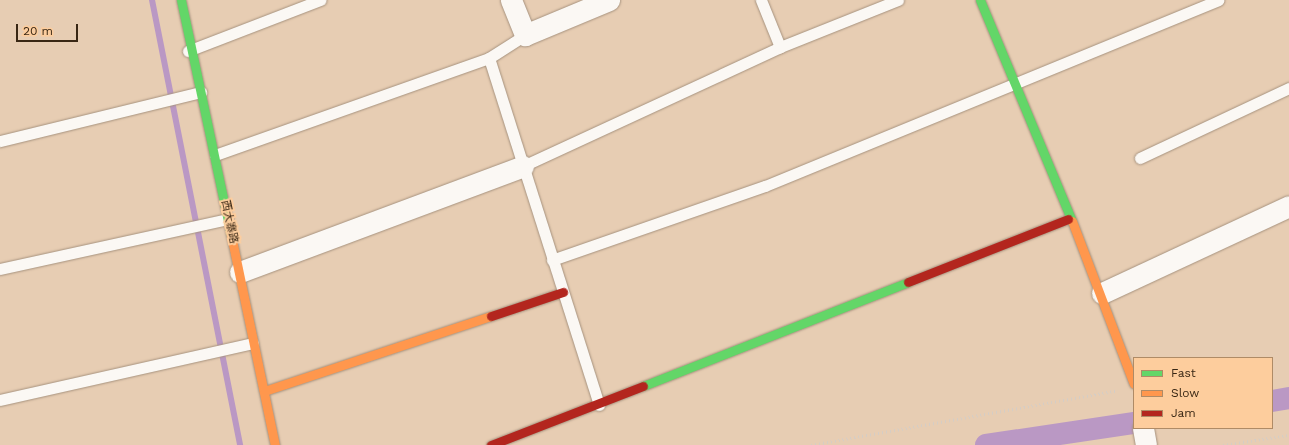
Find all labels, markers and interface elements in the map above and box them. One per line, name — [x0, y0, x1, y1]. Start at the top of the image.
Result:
scale bar — [18, 16, 80, 42]
text: 20 m — [23, 24, 53, 38]
street label: 西大寨路 — [218, 199, 240, 245]
legend — [1133, 357, 1273, 429]
text: Fast — [1171, 366, 1196, 380]
text: Slow — [1171, 386, 1199, 400]
text: Jam — [1171, 406, 1196, 420]

